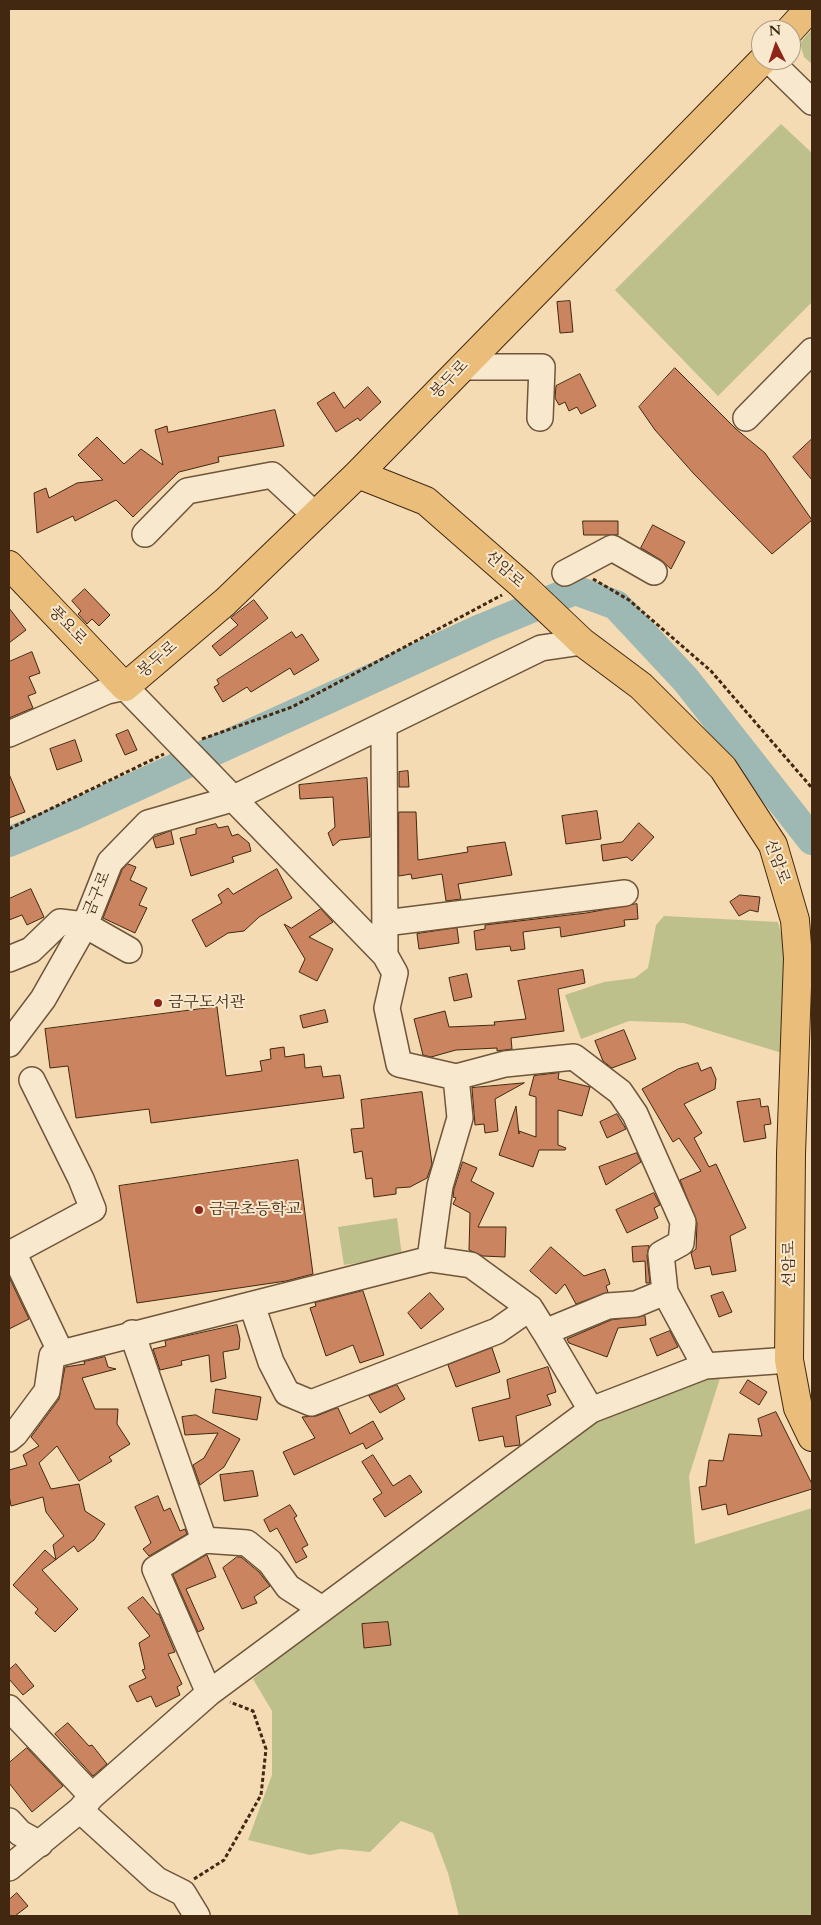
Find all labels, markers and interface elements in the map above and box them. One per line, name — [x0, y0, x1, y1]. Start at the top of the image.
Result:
north arrow — [751, 20, 801, 70]
text: N — [768, 21, 782, 40]
street label: 봉두로 — [427, 357, 473, 403]
street label: 선암로 — [480, 547, 528, 593]
street label: 풍요로 — [44, 603, 90, 649]
street label: 봉두로 — [134, 638, 182, 682]
street label: 선암로 — [759, 837, 793, 887]
street label: 금구로 — [80, 869, 116, 919]
place label: 금구도서관 — [168, 993, 245, 1013]
marker: 금구도서관 — [152, 997, 164, 1009]
place label: 금구초등학교 — [209, 1200, 302, 1220]
marker: 금구초등학교 — [193, 1204, 205, 1216]
street label: 선암로 — [780, 1241, 800, 1287]

